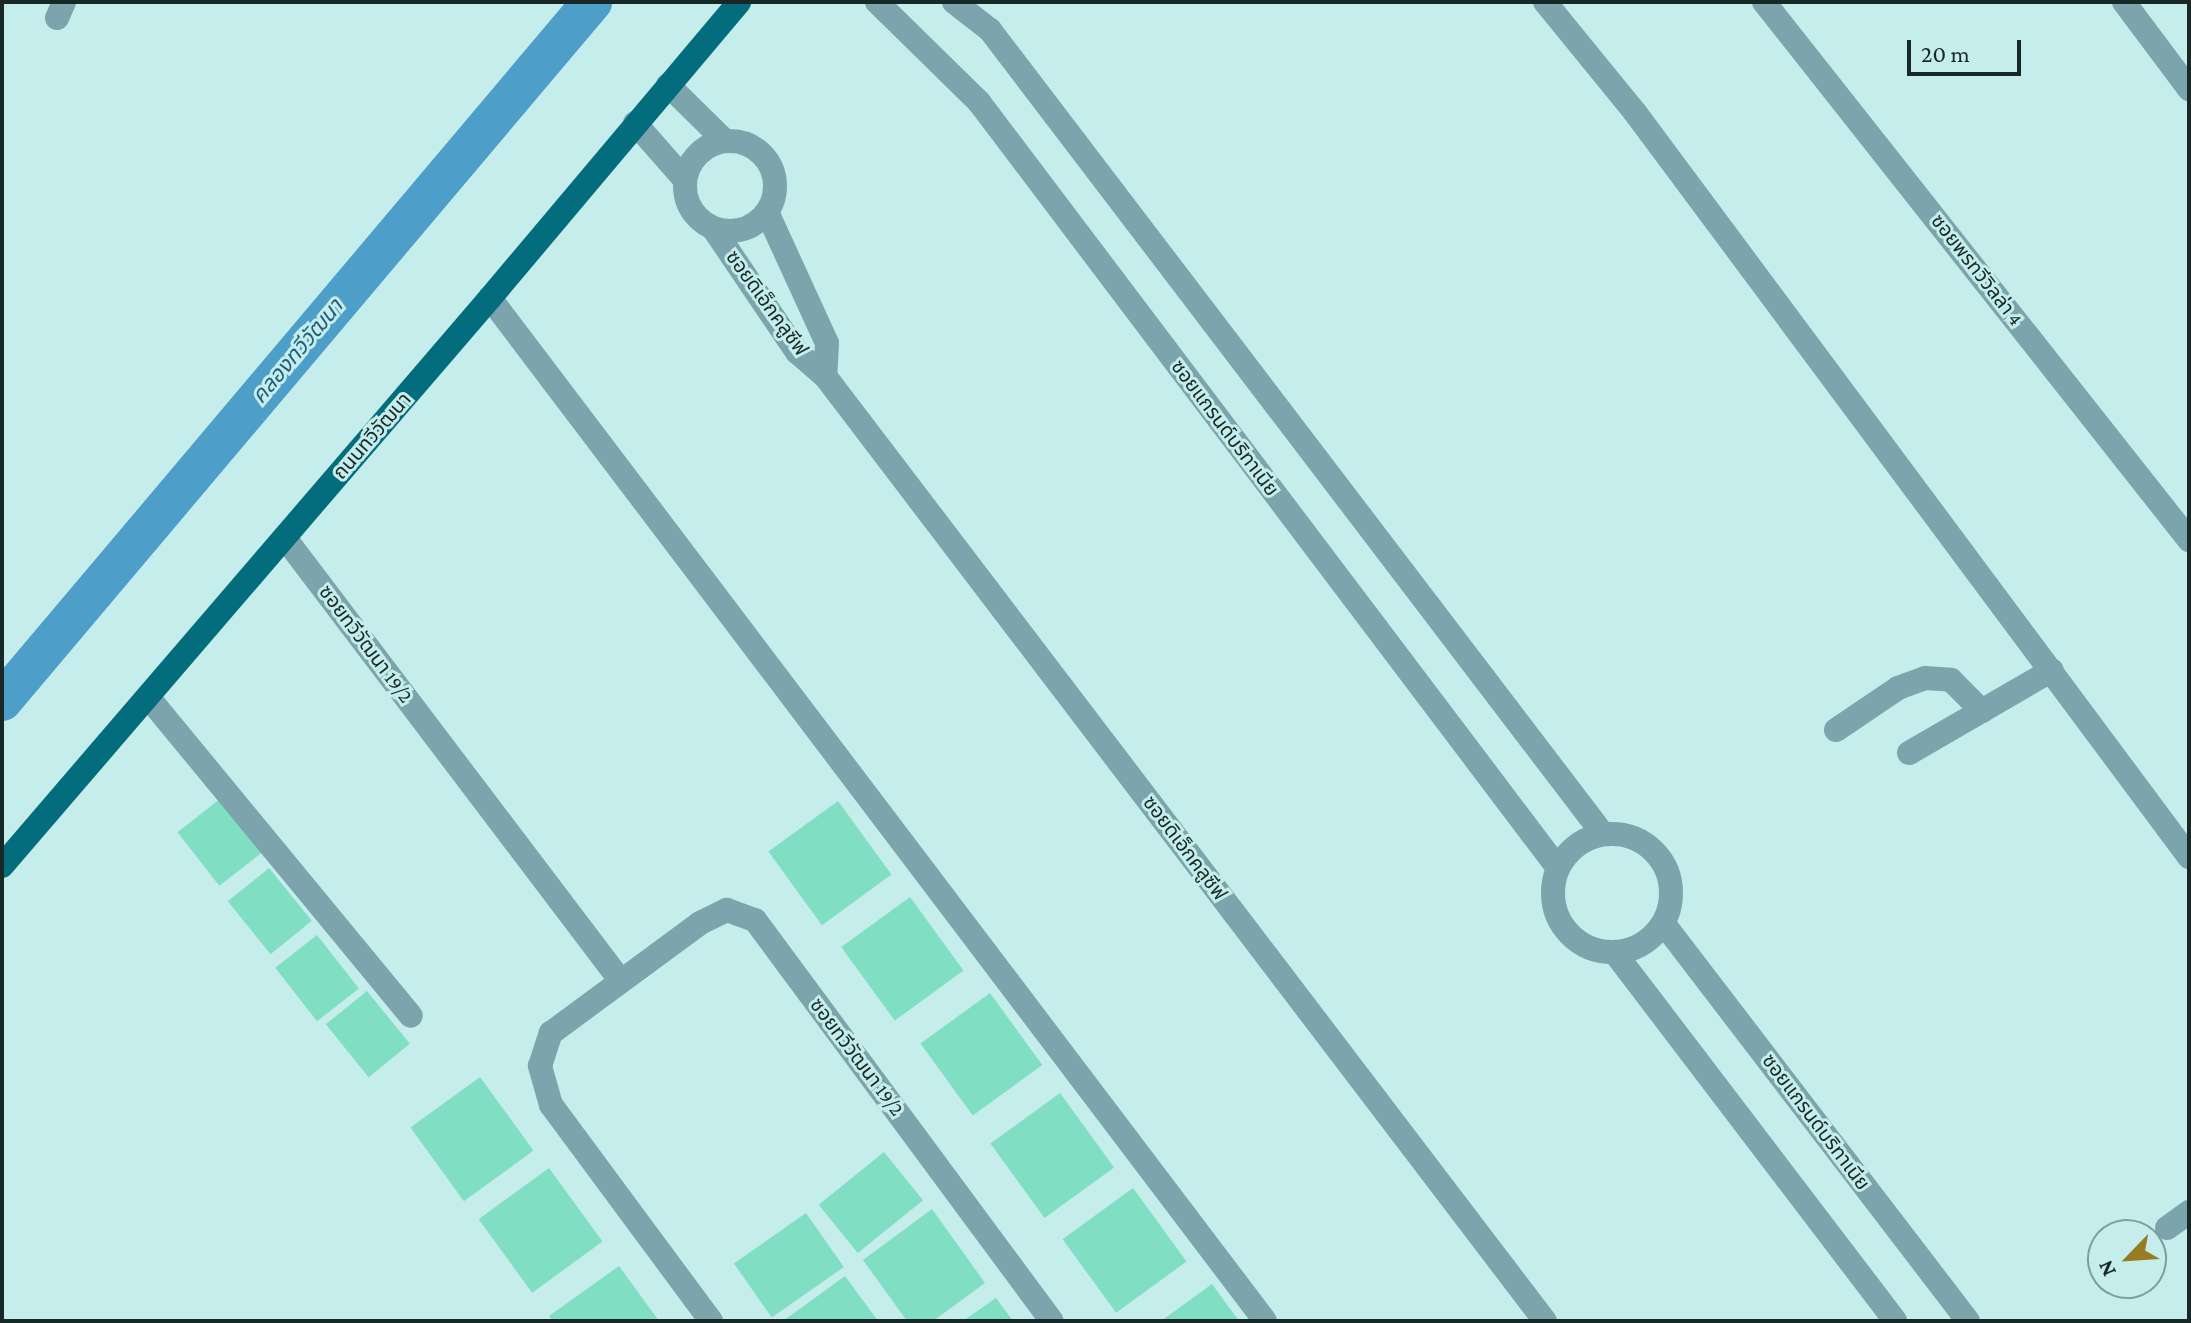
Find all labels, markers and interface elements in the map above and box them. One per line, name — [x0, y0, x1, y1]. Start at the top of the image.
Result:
scale bar — [1911, 24, 2025, 74]
text: 20 m — [1921, 40, 1970, 67]
street label: ซอยพรทวีวิลล่า 4 — [1926, 209, 2028, 331]
street label: ซอยดิเอ็กคลูซีฟ — [721, 246, 813, 360]
water label: คลองทวีวัฒนา — [246, 294, 348, 408]
street label: ซอยแกรนด์บริทาเนีย — [1166, 355, 1284, 501]
street label: ถนนทวีวัฒนา — [328, 388, 416, 484]
street label: ซอยทวีวัฒนา 19/2 — [314, 580, 418, 708]
street label: ซอยดิเอ็กคลูซีฟ — [1138, 791, 1232, 905]
street label: ซอยทวีวัฒนา 19/2 — [805, 993, 909, 1121]
street label: ซอยแกรนด์บริทาเนีย — [1757, 1049, 1875, 1195]
north arrow — [2087, 1219, 2167, 1299]
text: N — [2092, 1256, 2121, 1281]

